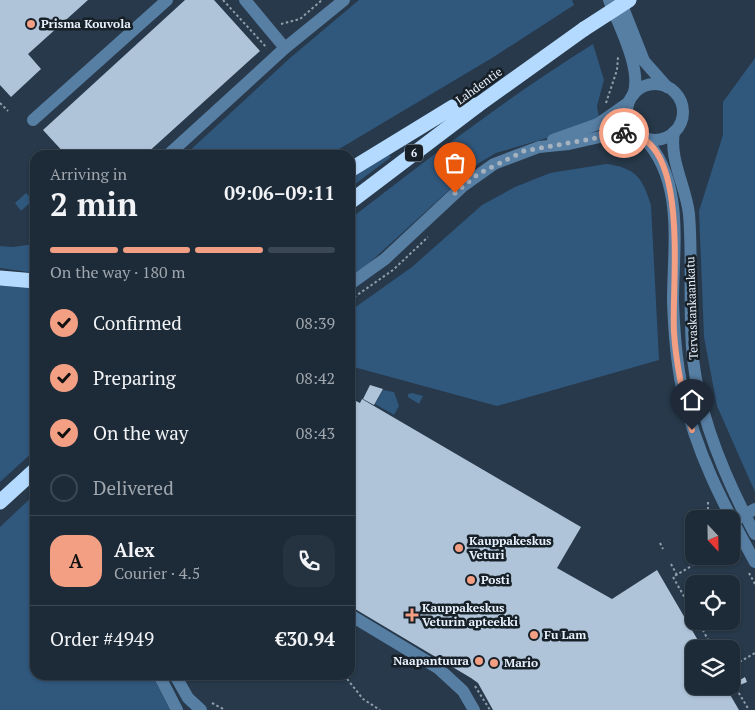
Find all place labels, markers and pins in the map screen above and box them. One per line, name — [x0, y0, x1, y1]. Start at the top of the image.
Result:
place label: Prisma Kouvola — [41, 16, 131, 31]
marker: Prisma Kouvola — [25, 18, 37, 30]
pin — [434, 142, 476, 193]
pin — [671, 379, 713, 430]
place label: Kauppakeskus Veturi — [469, 533, 552, 562]
marker: Kauppakeskus Veturi — [453, 542, 465, 554]
place label: Posti — [481, 572, 510, 587]
marker: Posti — [465, 574, 477, 586]
place label: Kauppakeskus Veturin apteekki — [422, 600, 518, 629]
marker: Kauppakeskus Veturin apteekki — [406, 609, 418, 621]
place label: Fu Lam — [544, 627, 586, 642]
marker: Fu Lam — [528, 629, 540, 641]
place label: Naapantuura — [393, 653, 469, 668]
marker: Naapantuura — [473, 655, 485, 667]
place label: Mario — [504, 655, 538, 670]
marker: Mario — [488, 657, 500, 669]

